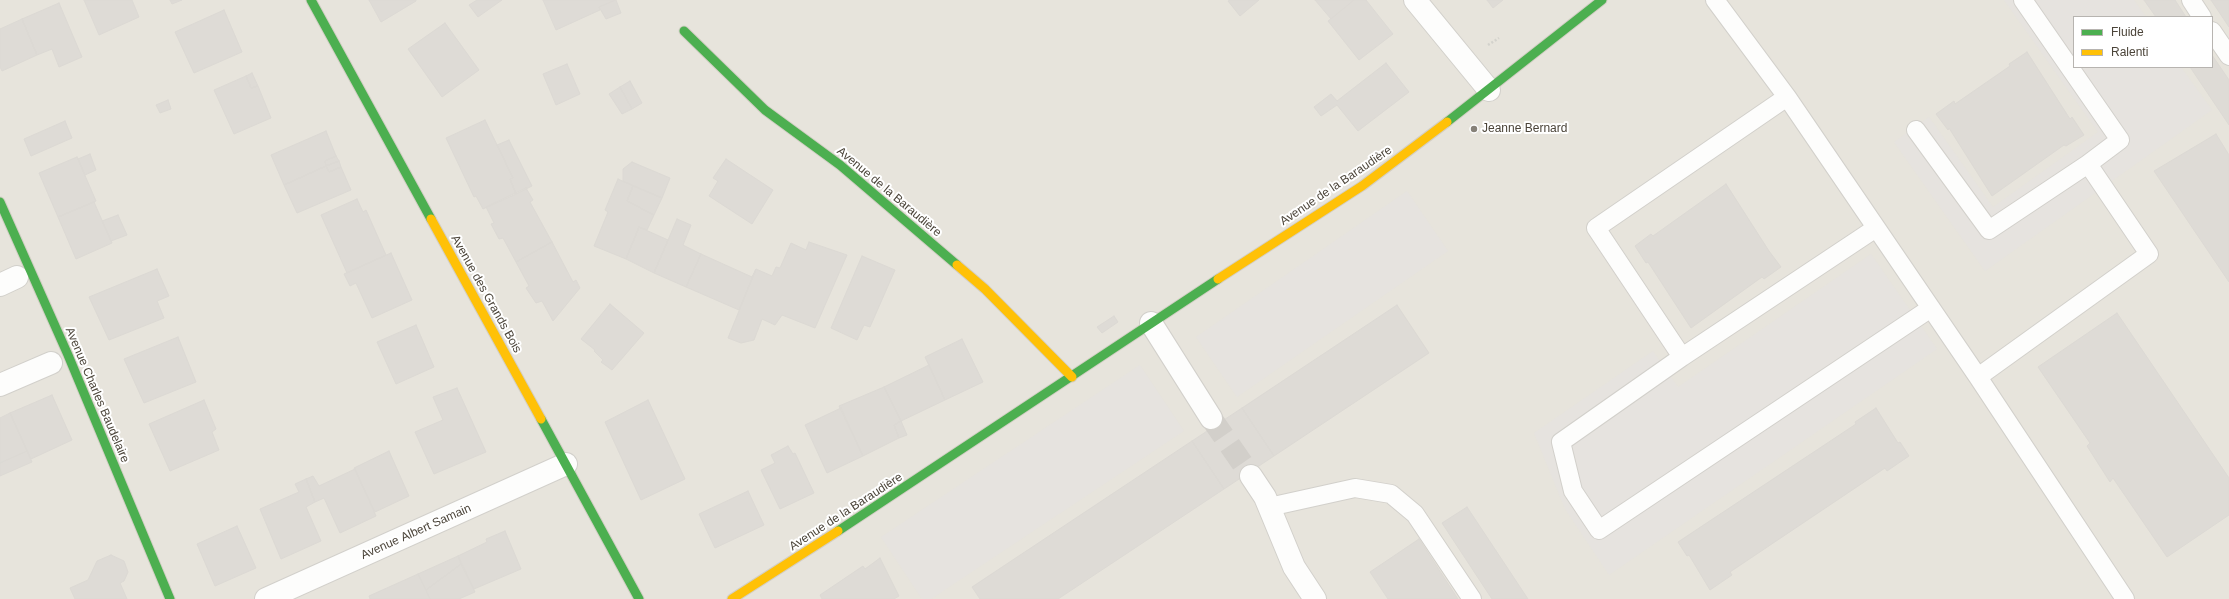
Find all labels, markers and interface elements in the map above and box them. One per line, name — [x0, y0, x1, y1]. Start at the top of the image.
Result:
legend — [2073, 16, 2213, 68]
text: Fluide — [2111, 25, 2144, 39]
text: Ralenti — [2111, 45, 2148, 59]
place label: Jeanne Bernard — [1482, 122, 1567, 136]
marker: Jeanne Bernard — [1469, 124, 1479, 134]
street label: Avenue de la Baraudière — [1277, 143, 1395, 229]
street label: Avenue de la Baraudière — [834, 144, 944, 240]
street label: Avenue des Grands Bois — [448, 233, 524, 355]
street label: Avenue Charles Baudelaire — [62, 325, 132, 465]
street label: Avenue de la Baraudière — [787, 470, 905, 554]
street label: Avenue Albert Samain — [359, 501, 473, 563]

